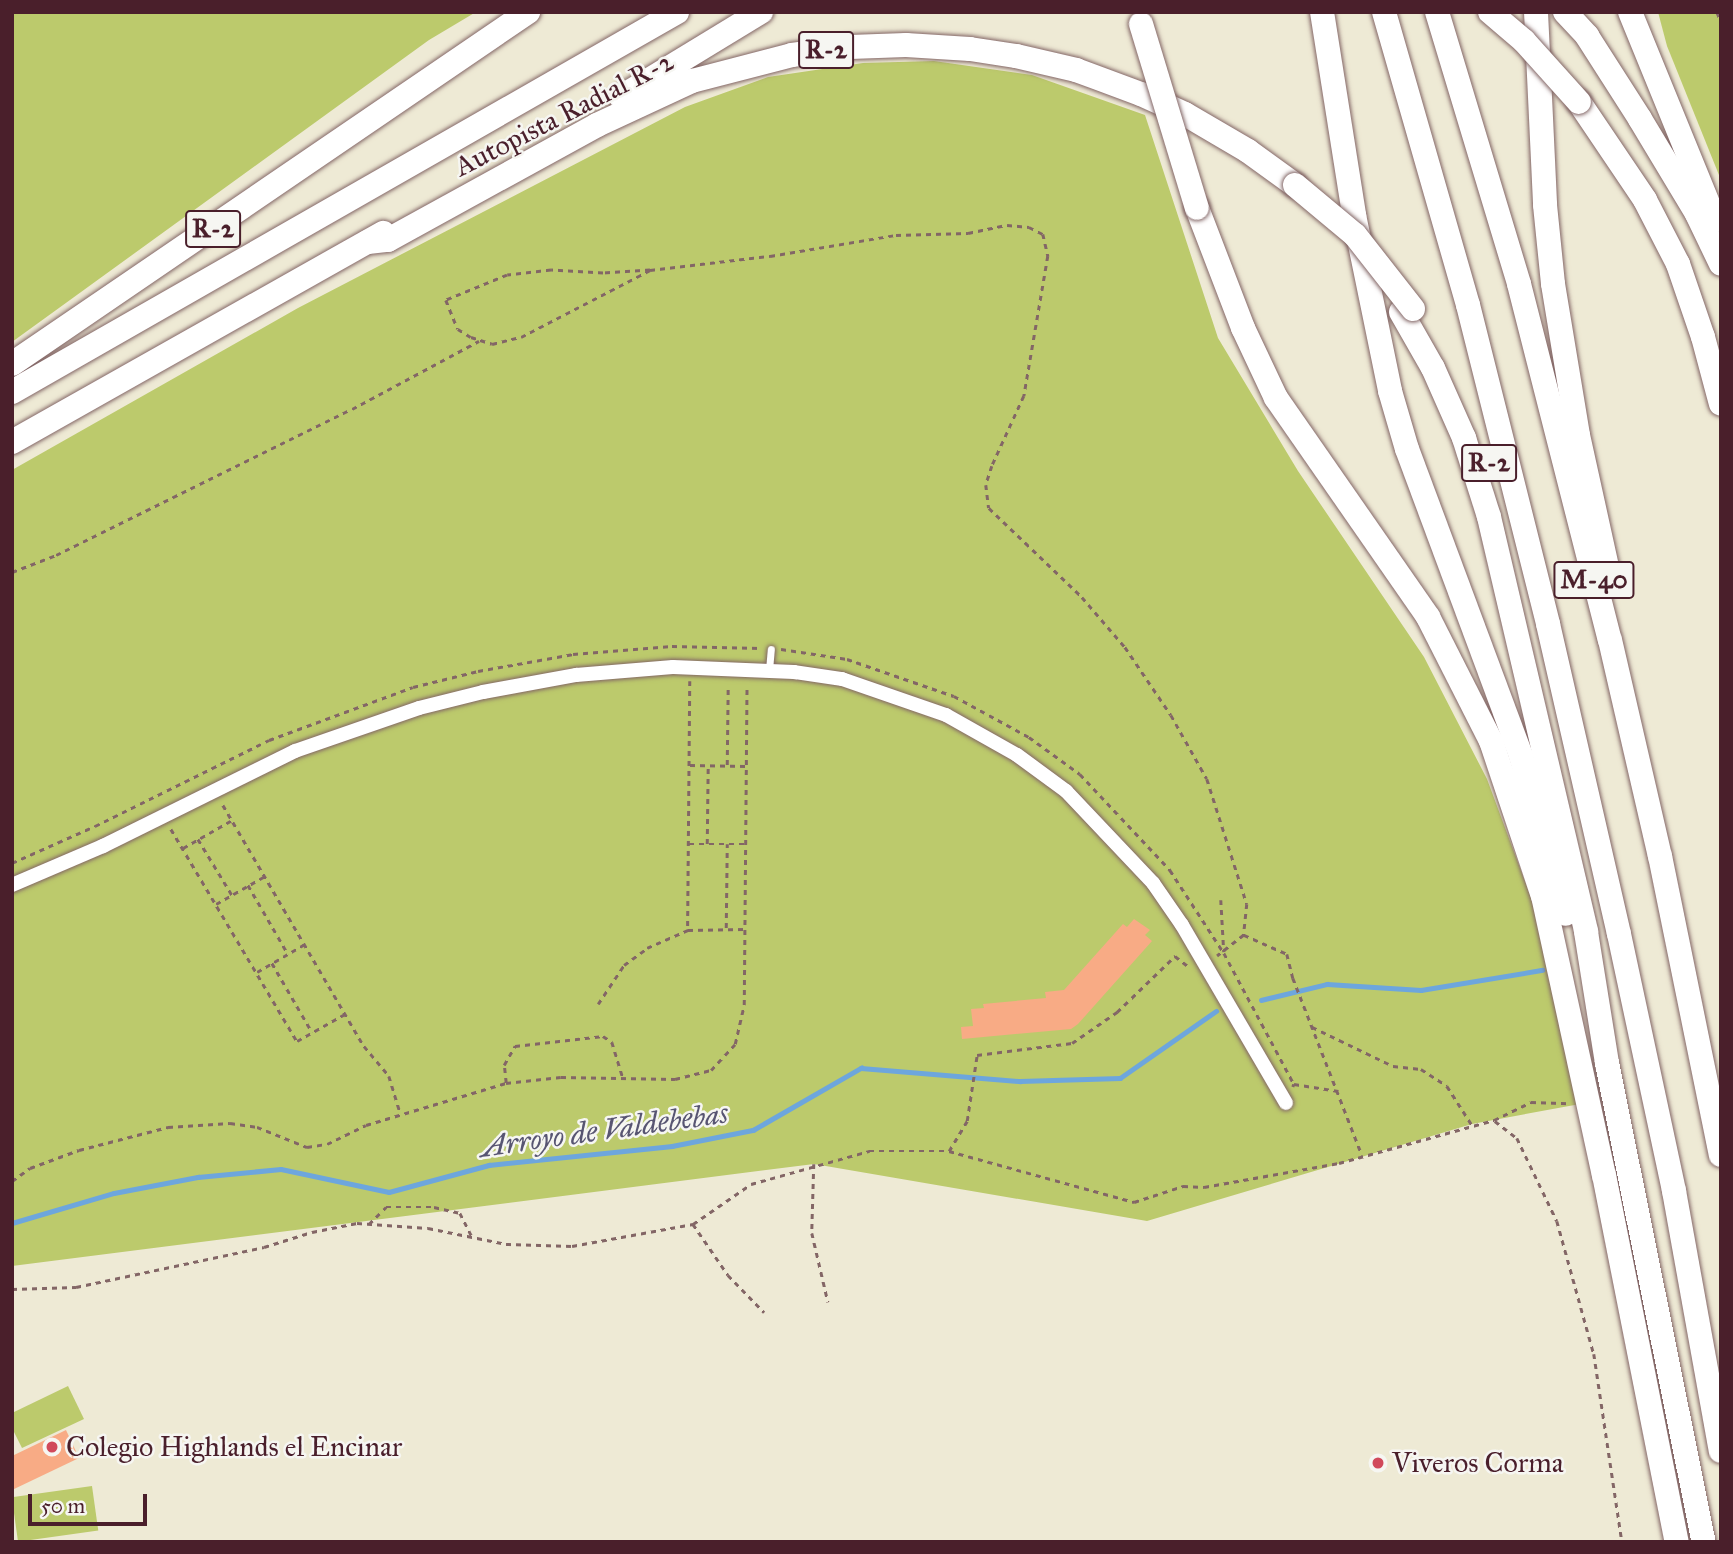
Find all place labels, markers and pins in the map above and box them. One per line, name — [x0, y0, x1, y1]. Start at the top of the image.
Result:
place label: Colegio Highlands el Encinar — [66, 1430, 402, 1464]
marker: Colegio Highlands el Encinar — [44, 1439, 60, 1455]
place label: Viveros Corma — [1392, 1446, 1564, 1480]
marker: Viveros Corma — [1370, 1455, 1386, 1471]

